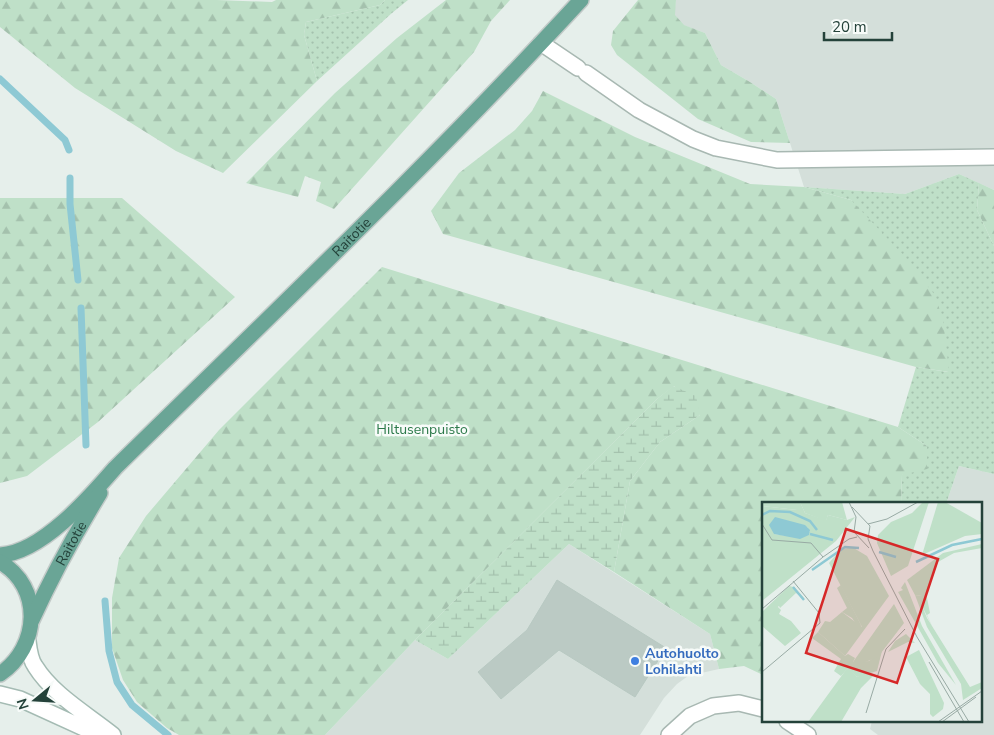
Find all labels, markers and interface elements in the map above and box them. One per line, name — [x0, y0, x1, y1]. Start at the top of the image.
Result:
scale bar — [824, 10, 892, 42]
text: 20 m — [832, 17, 867, 37]
street label: Raitotie — [328, 213, 375, 261]
park label: Hiltusenpuisto — [376, 420, 468, 439]
inset map — [762, 502, 982, 722]
street label: Raitotie — [51, 518, 91, 569]
place label: Autohuolto Lohilahti — [645, 644, 719, 679]
marker: Autohuolto Lohilahti — [629, 655, 641, 667]
north arrow — [10, 675, 60, 725]
text: N — [12, 696, 34, 712]

